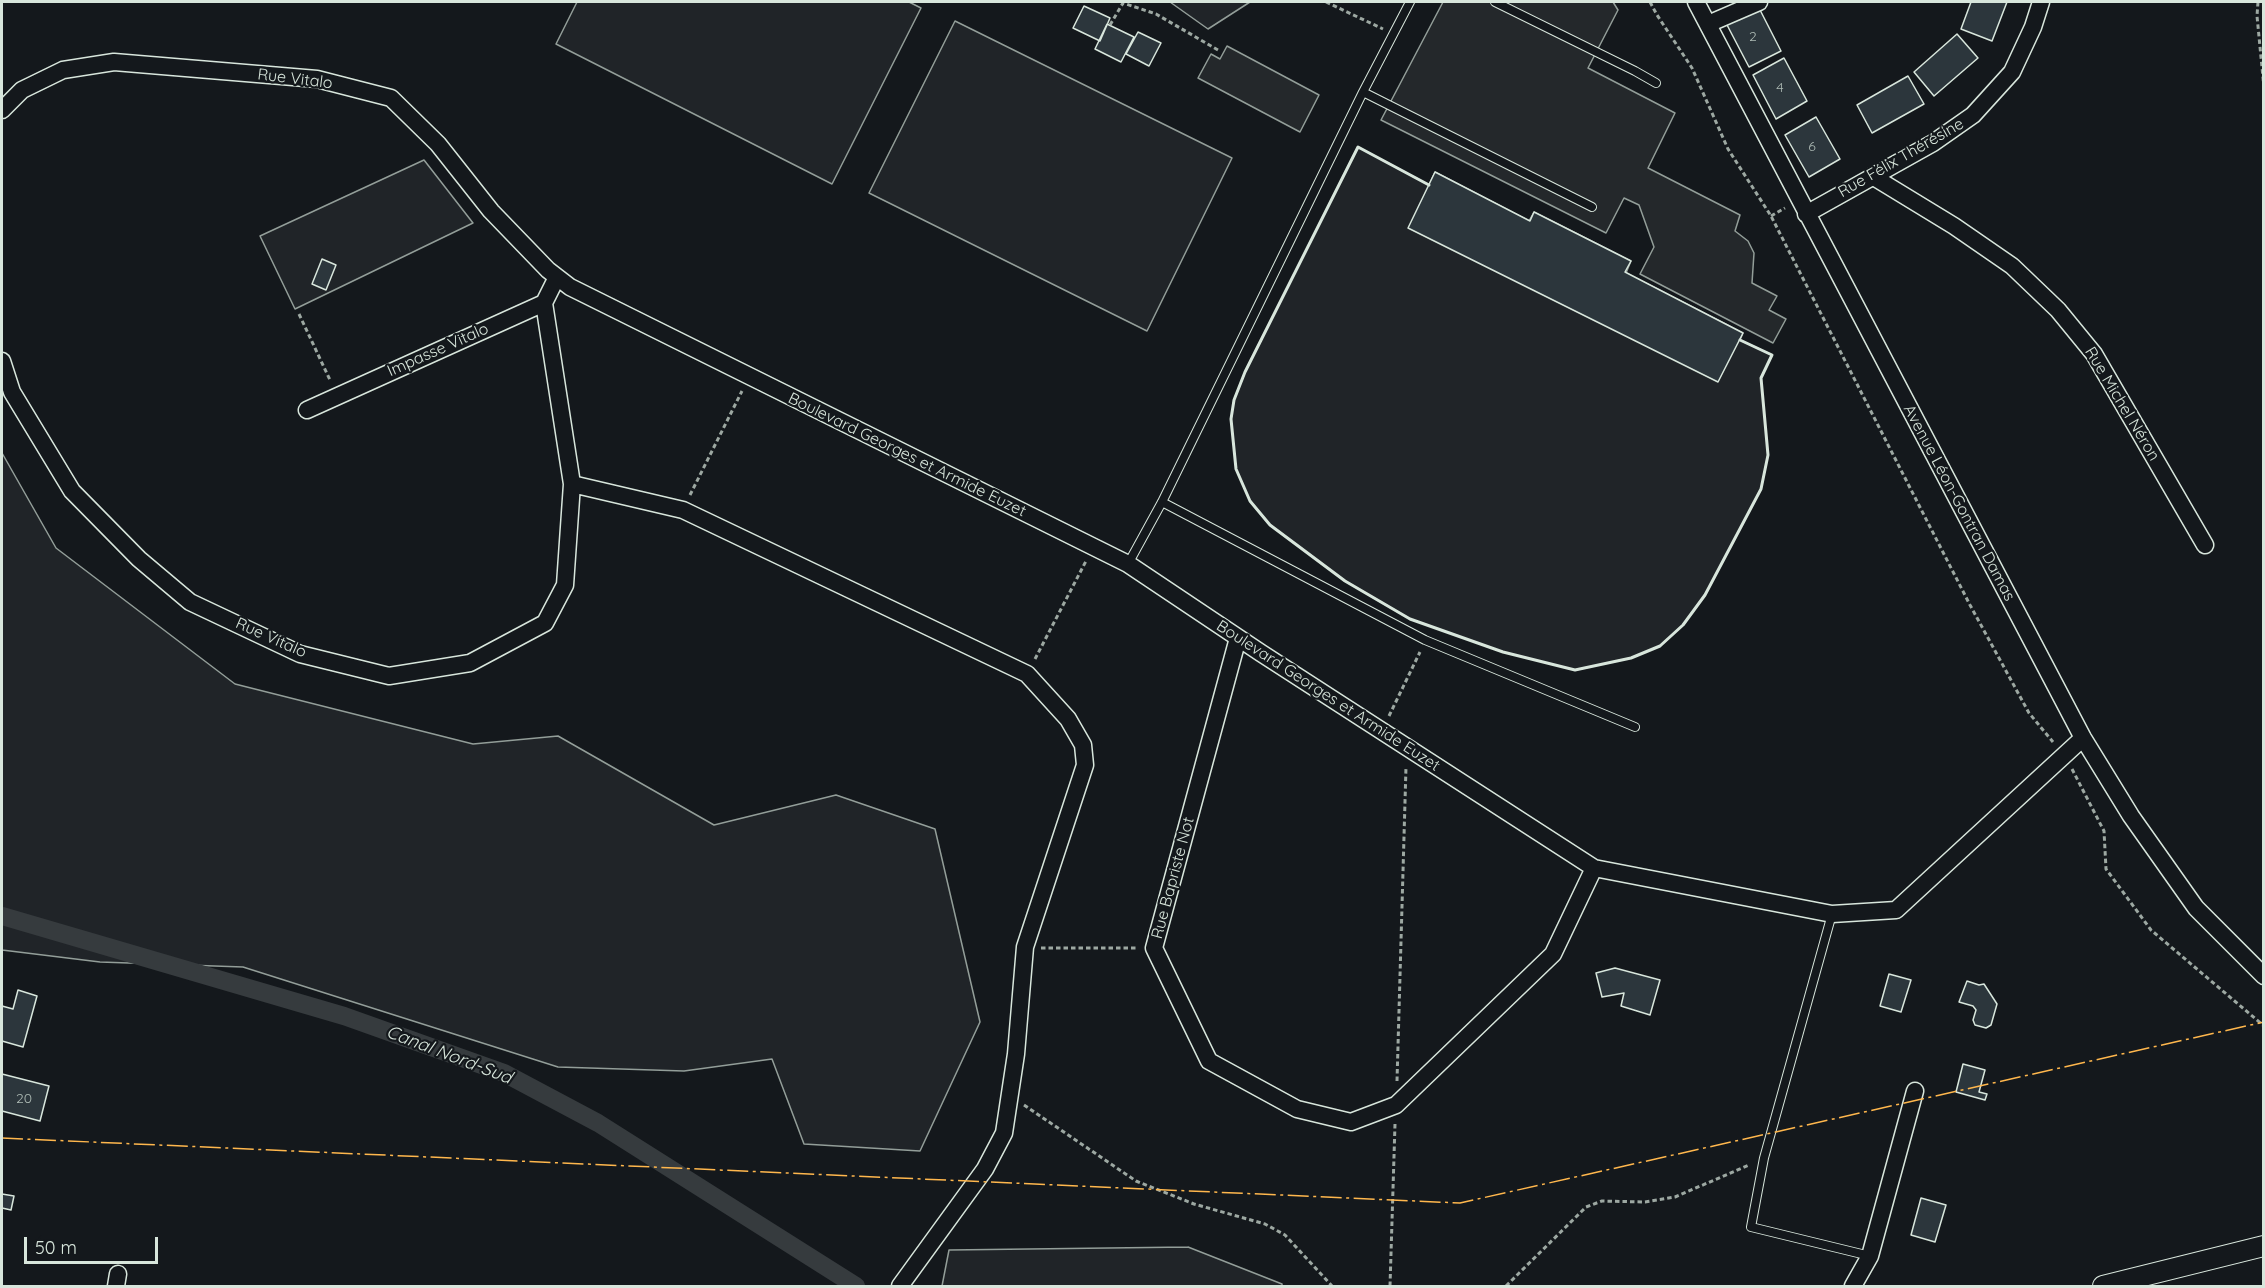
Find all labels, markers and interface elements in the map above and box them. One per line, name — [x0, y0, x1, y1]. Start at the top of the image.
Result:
house number: 2 — [1749, 29, 1757, 45]
street label: Rue Vitalo — [256, 65, 334, 93]
house number: 4 — [1776, 80, 1784, 96]
street label: Rue Félix Thérésine — [1835, 114, 1967, 202]
house number: 6 — [1808, 139, 1816, 155]
street label: Impasse Vitalo — [384, 319, 492, 381]
street label: Rue Michel Néron — [2080, 344, 2164, 464]
street label: Boulevard Georges et Armide Euzet — [785, 389, 1029, 521]
street label: Avenue Léon-Gontran Damas — [1899, 402, 2019, 604]
street label: Rue Vitalo — [233, 614, 309, 662]
street label: Boulevard Georges et Armide Euzet — [1213, 616, 1443, 776]
street label: Rue Bapriste Not — [1147, 815, 1199, 941]
water label: Canal Nord-Sud — [383, 1021, 515, 1089]
house number: 20 — [16, 1091, 32, 1107]
scale bar — [27, 1225, 160, 1263]
text: 50 m — [35, 1236, 77, 1259]

